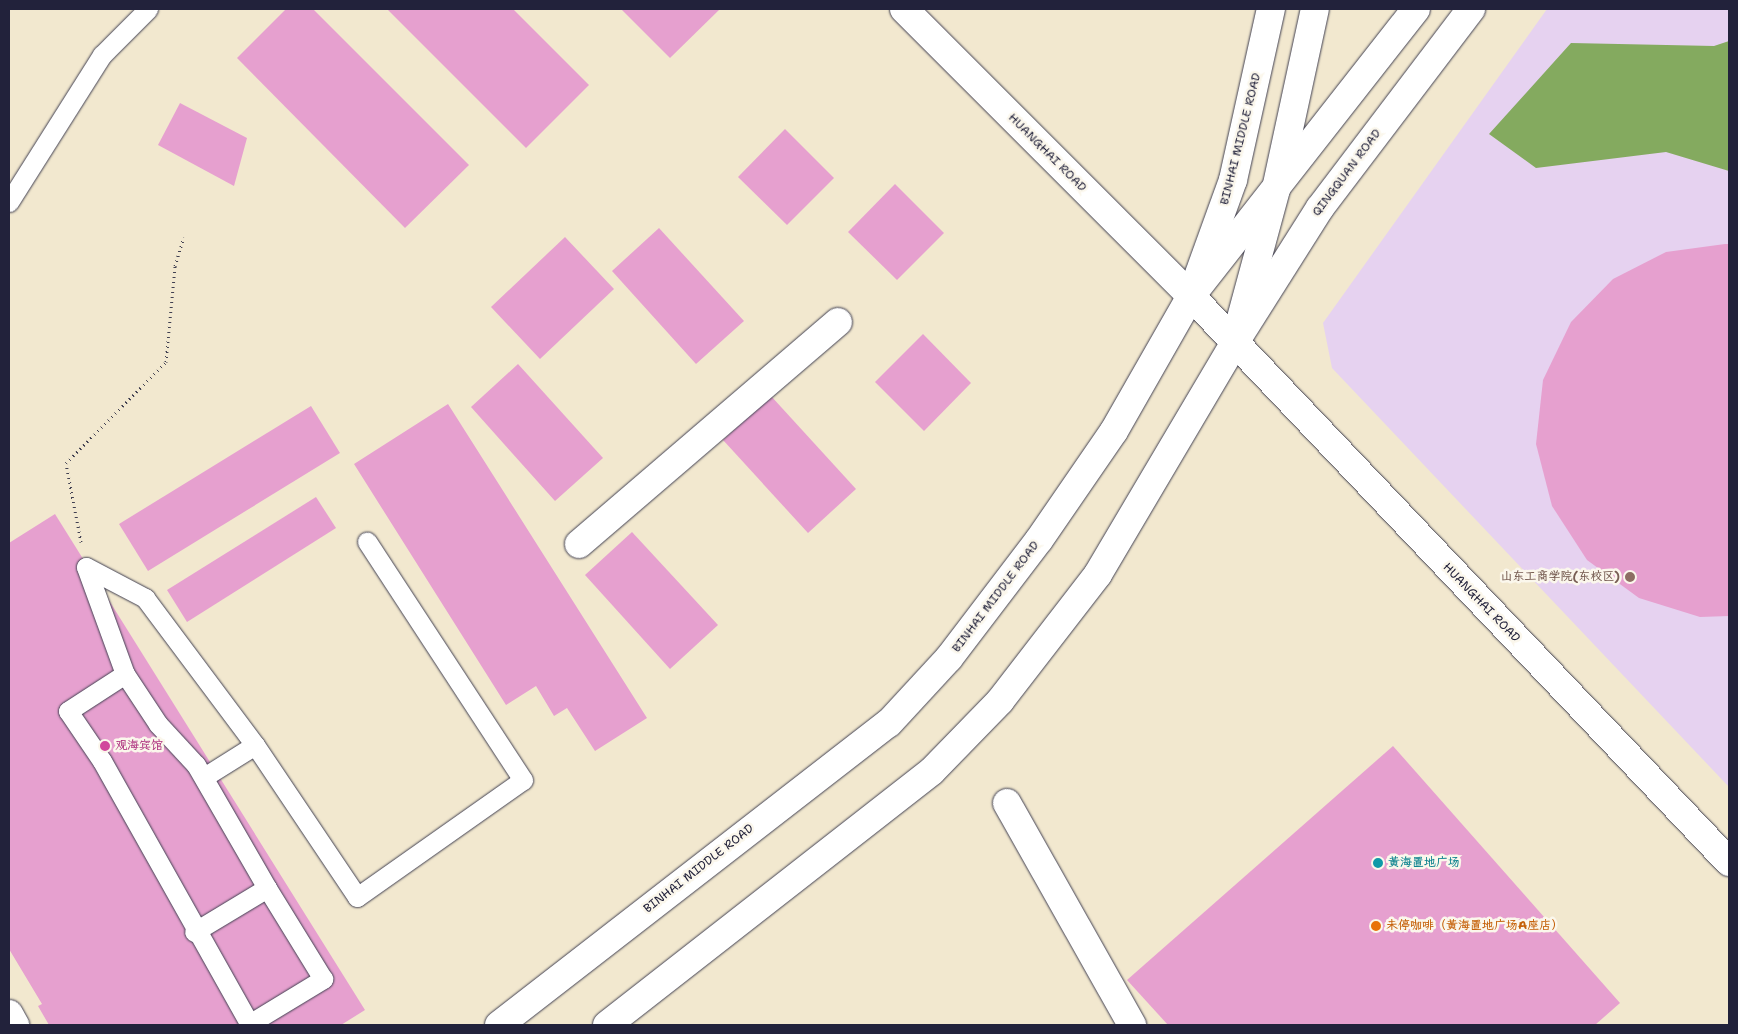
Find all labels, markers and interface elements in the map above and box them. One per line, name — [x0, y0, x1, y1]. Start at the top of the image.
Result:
street label: BINHAI MIDDLE ROAD — [1218, 72, 1264, 206]
street label: HUANGHAI ROAD — [1005, 111, 1089, 195]
street label: QINGQUAN ROAD — [1310, 127, 1384, 219]
street label: BINHAI MIDDLE ROAD — [949, 539, 1043, 655]
street label: HUANGHAI ROAD — [1439, 560, 1523, 646]
place label: 山东工商学院(东校区) — [1501, 570, 1620, 584]
marker: 山东工商学院(东校区) — [1624, 571, 1636, 583]
place label: 观海宾馆 — [115, 739, 163, 753]
marker: 观海宾馆 — [99, 740, 111, 752]
street label: BINHAI MIDDLE ROAD — [641, 822, 757, 916]
place label: 黄海置地广场 — [1388, 856, 1460, 870]
marker: 黄海置地广场 — [1372, 857, 1384, 869]
place label: 未停咖啡（黄海置地广场A座店） — [1386, 919, 1563, 933]
marker: 未停咖啡（黄海置地广场A座店） — [1370, 920, 1382, 932]

